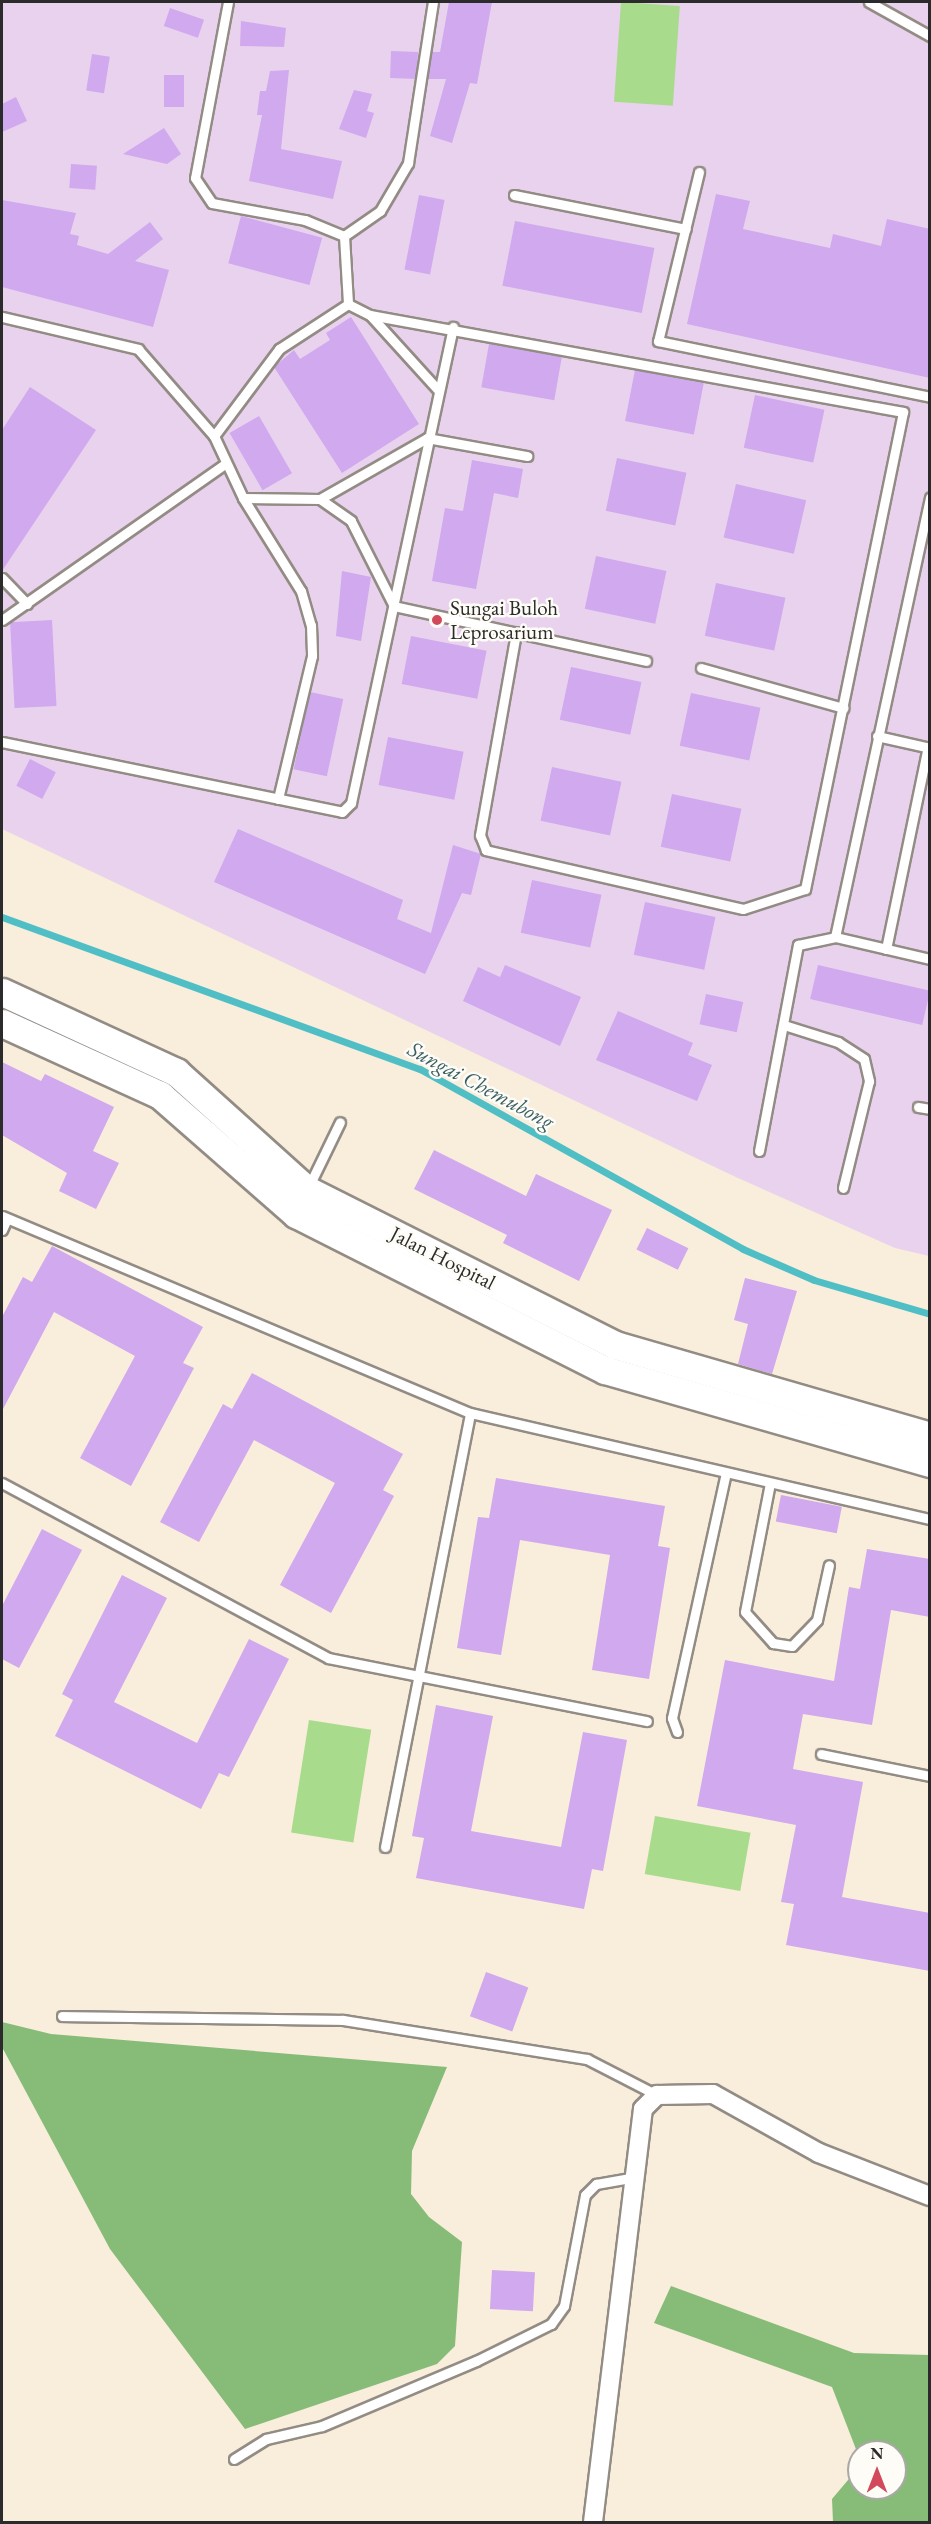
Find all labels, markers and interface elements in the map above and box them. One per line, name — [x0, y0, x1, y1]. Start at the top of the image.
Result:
place label: Sungai Buloh Leprosarium — [450, 595, 558, 645]
marker: Sungai Buloh Leprosarium — [428, 611, 446, 629]
water label: Sungai Chemubong — [403, 1035, 559, 1135]
street label: Jalan Hospital — [386, 1221, 500, 1295]
north arrow — [847, 2440, 907, 2500]
text: N — [871, 2443, 883, 2464]

